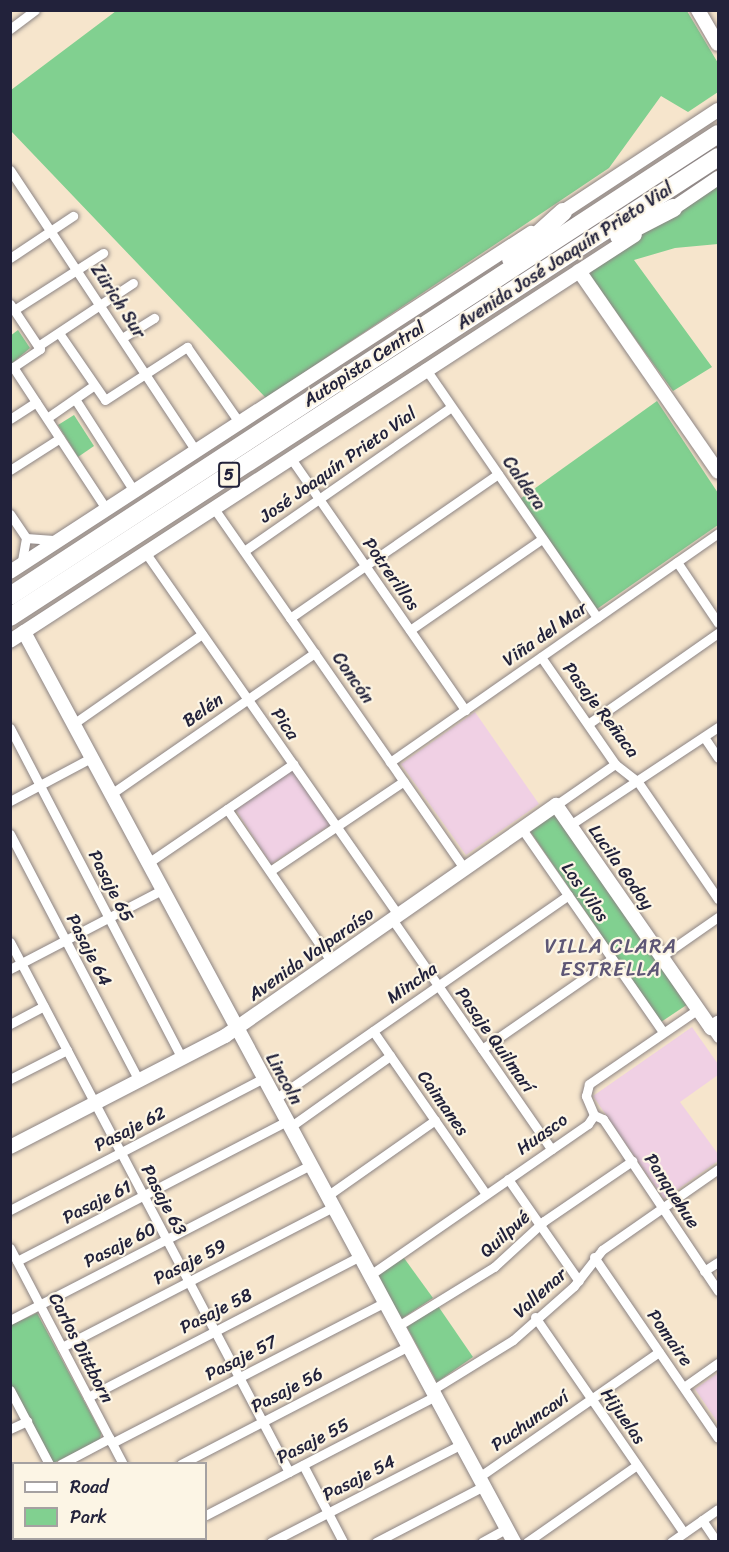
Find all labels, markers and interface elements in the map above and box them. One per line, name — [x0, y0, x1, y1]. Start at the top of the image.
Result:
street label: Avenida José Joaquín Prieto Vial — [452, 177, 678, 335]
street label: Zürich Sur — [86, 260, 150, 342]
street label: Autopista Central — [299, 316, 429, 412]
street label: José Joaquín Prieto Vial — [255, 402, 421, 528]
street label: Caldera — [498, 452, 550, 514]
road number: 5 — [217, 462, 241, 488]
street label: Potrerillos — [358, 534, 424, 614]
street label: Viña del Mar — [498, 597, 592, 671]
street label: Concón — [328, 648, 378, 708]
street label: Pasaje Reñaca — [558, 658, 644, 762]
street label: Belén — [178, 688, 228, 732]
street label: Pica — [266, 704, 304, 744]
street label: Lucila Godoy — [584, 820, 658, 914]
street label: Pasaje 65 — [84, 846, 138, 926]
street label: Los Vilos — [556, 858, 614, 926]
street label: Avenida Valparaíso — [244, 903, 378, 1005]
street label: Pasaje 64 — [62, 910, 116, 990]
district label: VILLA CLARA ESTRELLA — [545, 935, 677, 982]
street label: Mincha — [383, 958, 441, 1008]
street label: Pasaje Quilmarí — [451, 983, 539, 1097]
street label: Lincoln — [261, 1049, 307, 1109]
street label: Caimanes — [413, 1066, 473, 1140]
street label: Pasaje 62 — [91, 1102, 169, 1156]
street label: Huasco — [512, 1109, 572, 1159]
street label: Panquehue — [640, 1149, 704, 1233]
street label: Pasaje 63 — [136, 1161, 192, 1239]
street label: Pasaje 61 — [59, 1175, 135, 1229]
street label: Quilpué — [476, 1206, 534, 1262]
street label: Pasaje 60 — [80, 1218, 160, 1272]
street label: Pasaje 59 — [150, 1235, 230, 1289]
street label: Vallenar — [509, 1264, 571, 1322]
street label: Pasaje 58 — [176, 1284, 256, 1338]
street label: Carlos Dittborn — [44, 1289, 118, 1407]
street label: Pomaire — [643, 1305, 697, 1371]
street label: Pasaje 57 — [201, 1331, 281, 1385]
street label: Pasaje 56 — [247, 1363, 327, 1417]
street label: Hijuelas — [596, 1384, 650, 1448]
street label: Puchuncaví — [487, 1386, 573, 1456]
street label: Pasaje 55 — [273, 1414, 353, 1468]
street label: Pasaje 54 — [319, 1451, 399, 1505]
legend — [12, 1462, 207, 1540]
text: Road — [70, 1471, 109, 1503]
text: Park — [70, 1501, 107, 1533]

